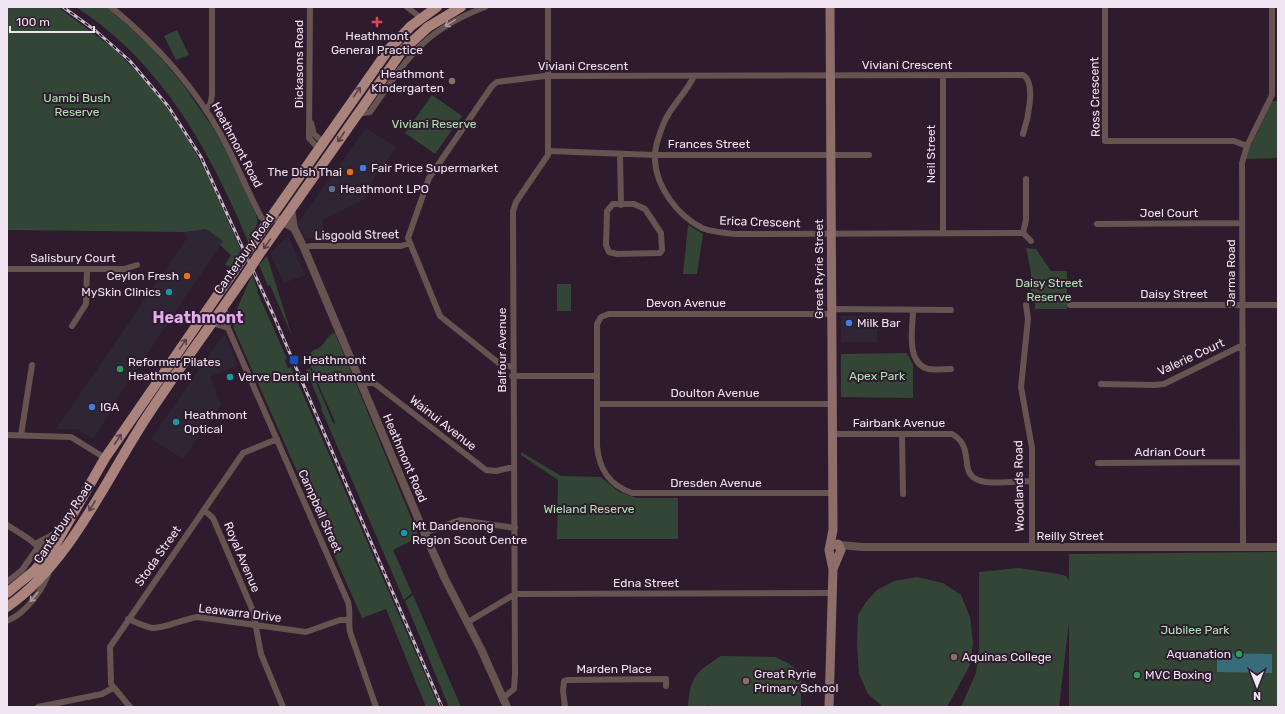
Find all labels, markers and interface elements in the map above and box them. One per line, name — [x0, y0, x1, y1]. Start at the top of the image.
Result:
scale bar — [10, 8, 94, 34]
text: 100 m — [16, 15, 50, 29]
marker: Heathmont General Practice — [371, 16, 383, 28]
street label: Dickasons Road — [292, 20, 306, 108]
one-way arrow — [444, 20, 456, 28]
place label: Heathmont General Practice — [331, 29, 423, 57]
street label: Ross Crescent — [1087, 56, 1103, 137]
street label: Viviani Crescent — [862, 58, 953, 72]
street label: Viviani Crescent — [538, 59, 629, 73]
place label: Heathmont Kindergarten — [371, 67, 444, 95]
marker: Heathmont Kindergarten — [447, 76, 457, 86]
one-way arrow — [353, 87, 361, 98]
park label: Uambi Bush Reserve — [43, 91, 111, 119]
street label: Heathmont Road — [209, 100, 265, 190]
park label: Viviani Reserve — [391, 117, 477, 131]
street label: Neil Street — [924, 124, 938, 183]
one-way arrow — [337, 131, 345, 142]
street label: Frances Street — [668, 137, 750, 151]
place label: Fair Price Supermarket — [371, 161, 498, 175]
marker: Fair Price Supermarket — [358, 163, 368, 173]
place label: The Dish Thai — [268, 165, 342, 179]
marker: The Dish Thai — [345, 167, 355, 177]
place label: Heathmont LPO — [340, 182, 429, 196]
marker: Heathmont LPO — [327, 184, 337, 194]
street label: Joel Court — [1140, 206, 1199, 220]
street label: Canterbury Road — [211, 211, 277, 297]
street label: Erica Crescent — [719, 214, 801, 230]
street label: Great Ryrie Street — [812, 219, 826, 319]
street label: Lisgoold Street — [315, 227, 400, 243]
one-way arrow — [263, 238, 271, 249]
street label: Jarma Road — [1224, 239, 1238, 307]
street label: Salisbury Court — [30, 251, 116, 265]
place label: Ceylon Fresh — [106, 269, 179, 283]
marker: Ceylon Fresh — [182, 271, 192, 281]
park label: Daisy Street Reserve — [1015, 276, 1083, 304]
place label: MySkin Clinics — [81, 285, 161, 299]
marker: MySkin Clinics — [164, 287, 174, 297]
street label: Daisy Street — [1140, 287, 1208, 301]
street label: Devon Avenue — [646, 296, 726, 310]
street label: Balfour Avenue — [495, 307, 509, 393]
district label: Heathmont — [153, 308, 244, 327]
place label: Milk Bar — [857, 316, 901, 330]
marker: Milk Bar — [844, 318, 854, 328]
street label: Valerie Court — [1155, 335, 1227, 379]
one-way arrow — [179, 339, 187, 350]
place label: Heathmont — [303, 353, 367, 367]
marker: Heathmont — [288, 354, 300, 366]
place label: Reformer Pilates Heathmont — [128, 355, 221, 383]
marker: Reformer Pilates Heathmont — [115, 364, 125, 374]
park label: Apex Park — [849, 369, 906, 383]
place label: Verve Dental Heathmont — [238, 370, 376, 384]
marker: Verve Dental Heathmont — [225, 372, 235, 382]
street label: Doulton Avenue — [671, 386, 760, 400]
street label: Wainui Avenue — [407, 393, 479, 454]
place label: IGA — [100, 400, 119, 414]
marker: IGA — [87, 402, 97, 412]
place label: Heathmont Optical — [184, 408, 248, 436]
street label: Heathmont Road — [380, 412, 430, 504]
street label: Fairbank Avenue — [853, 416, 946, 430]
marker: Heathmont Optical — [171, 417, 181, 427]
one-way arrow — [114, 434, 122, 445]
street label: Woodlands Road — [1011, 440, 1027, 532]
street label: Adrian Court — [1135, 445, 1206, 459]
street label: Campbell Street — [295, 467, 345, 555]
street label: Dresden Avenue — [670, 476, 762, 490]
street label: Canterbury Road — [31, 480, 95, 566]
one-way arrow — [88, 500, 96, 511]
park label: Wieland Reserve — [543, 502, 635, 516]
place label: Mt Dandenong Region Scout Centre — [412, 519, 528, 547]
street label: Royal Avenue — [221, 520, 263, 595]
street label: Stoda Street — [132, 523, 184, 589]
marker: Mt Dandenong Region Scout Centre — [399, 528, 409, 538]
street label: Reilly Street — [1036, 529, 1104, 543]
street label: Edna Street — [613, 576, 679, 590]
one-way arrow — [30, 592, 39, 603]
street label: Leawarra Drive — [198, 601, 283, 625]
park label: Jubilee Park — [1160, 623, 1230, 637]
place label: Aquanation — [1166, 647, 1231, 661]
marker: Aquanation — [1234, 649, 1244, 659]
place label: Aquinas College — [962, 650, 1052, 664]
marker: Aquinas College — [949, 652, 959, 662]
street label: Marden Place — [576, 662, 652, 676]
north arrow — [1237, 666, 1277, 706]
place label: Great Ryrie Primary School — [754, 667, 838, 695]
place label: MVC Boxing — [1145, 668, 1212, 682]
marker: MVC Boxing — [1132, 670, 1142, 680]
marker: Great Ryrie Primary School — [741, 676, 751, 686]
text: N — [1253, 689, 1261, 702]

